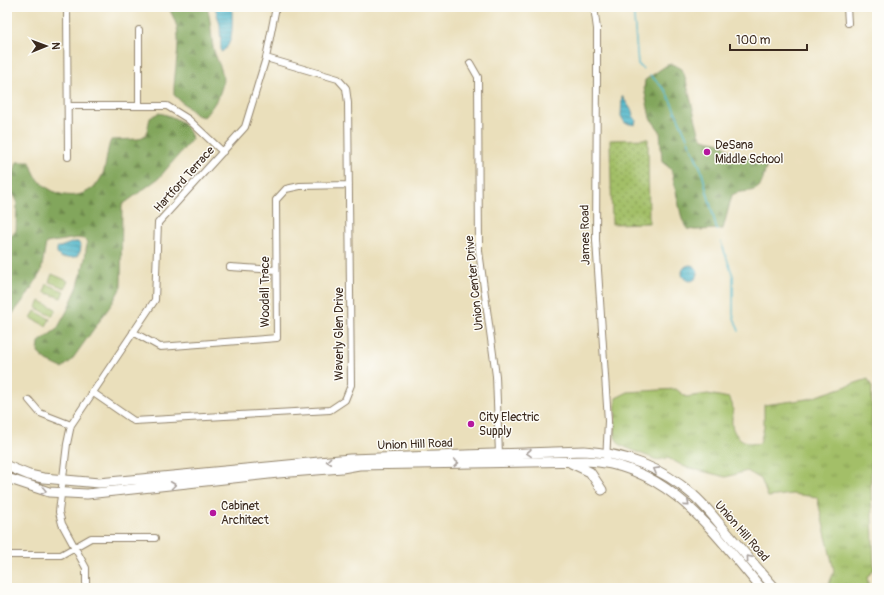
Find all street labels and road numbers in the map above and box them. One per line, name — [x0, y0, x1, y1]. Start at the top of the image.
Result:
street label: Hartford Terrace — [151, 143, 218, 215]
street label: James Road — [577, 204, 594, 265]
street label: Union Center Drive — [462, 235, 487, 331]
street label: Woodall Trace — [258, 256, 273, 328]
street label: Waverly Glen Drive — [332, 287, 347, 381]
street label: Union Hill Road — [377, 436, 453, 453]
street label: Union Hill Road — [711, 498, 772, 565]

